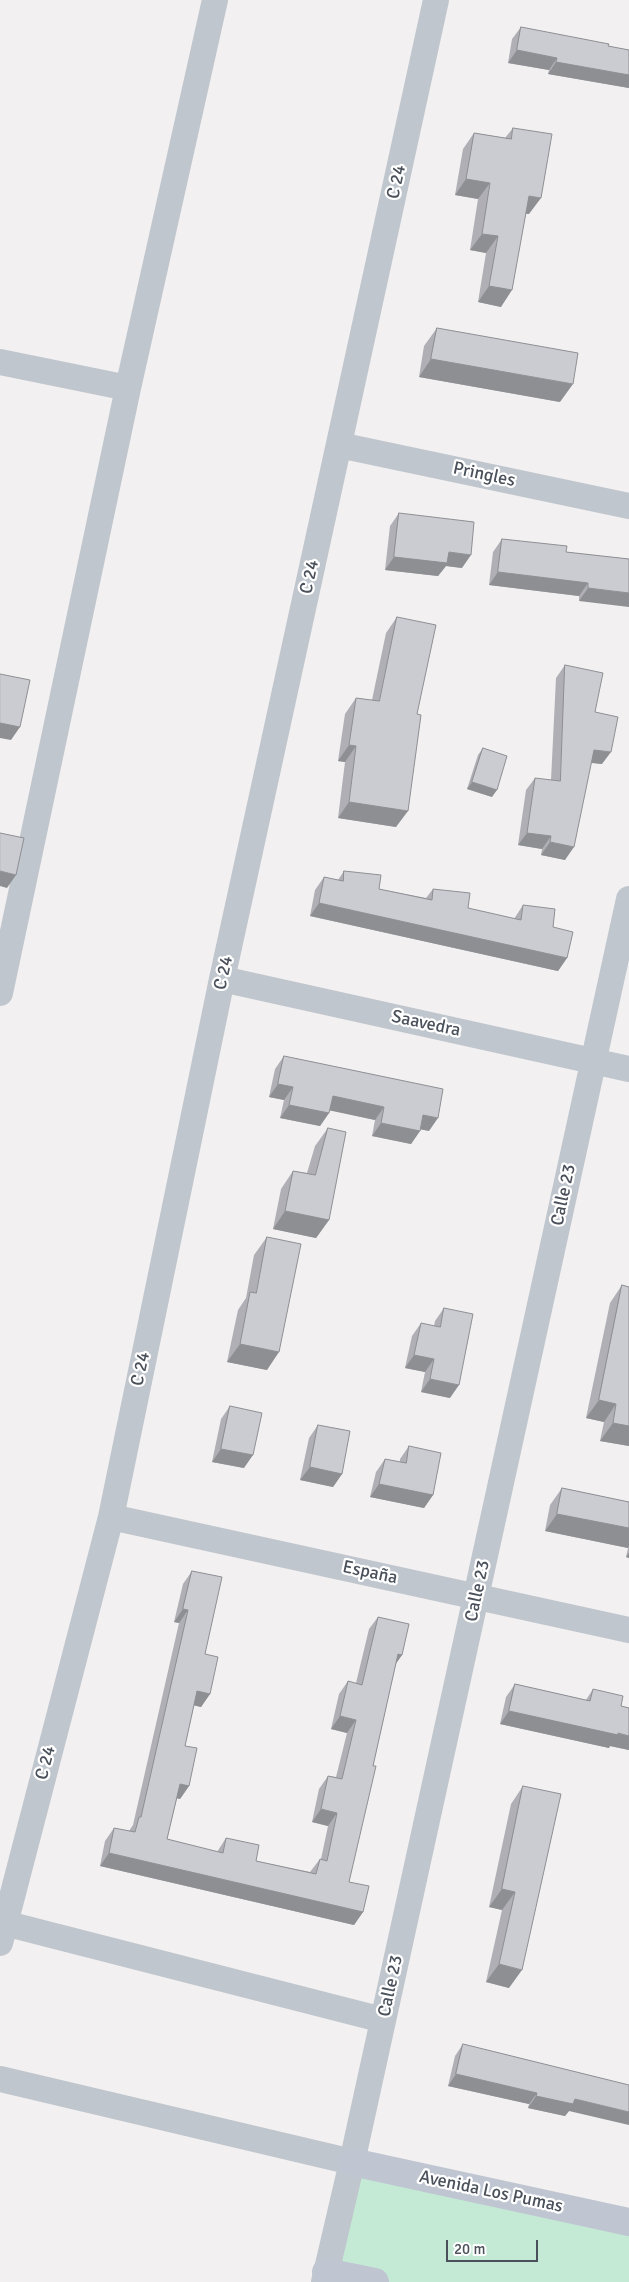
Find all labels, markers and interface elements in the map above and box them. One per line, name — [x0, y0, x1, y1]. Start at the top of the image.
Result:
street label: C 24 — [383, 163, 411, 201]
street label: Pringles — [451, 458, 517, 492]
street label: C 24 — [296, 558, 324, 596]
street label: C 24 — [210, 954, 238, 992]
street label: Saavedra — [389, 1006, 463, 1042]
street label: Calle 23 — [547, 1162, 581, 1228]
street label: C 24 — [127, 1350, 155, 1388]
street label: España — [341, 1557, 399, 1589]
street label: Calle 23 — [461, 1558, 495, 1624]
street label: C 24 — [31, 1744, 61, 1782]
street label: Calle 23 — [374, 1953, 408, 2019]
street label: Avenida Los Pumas — [417, 2166, 565, 2218]
scale bar — [449, 2230, 542, 2262]
text: 20 m — [454, 2240, 485, 2258]

